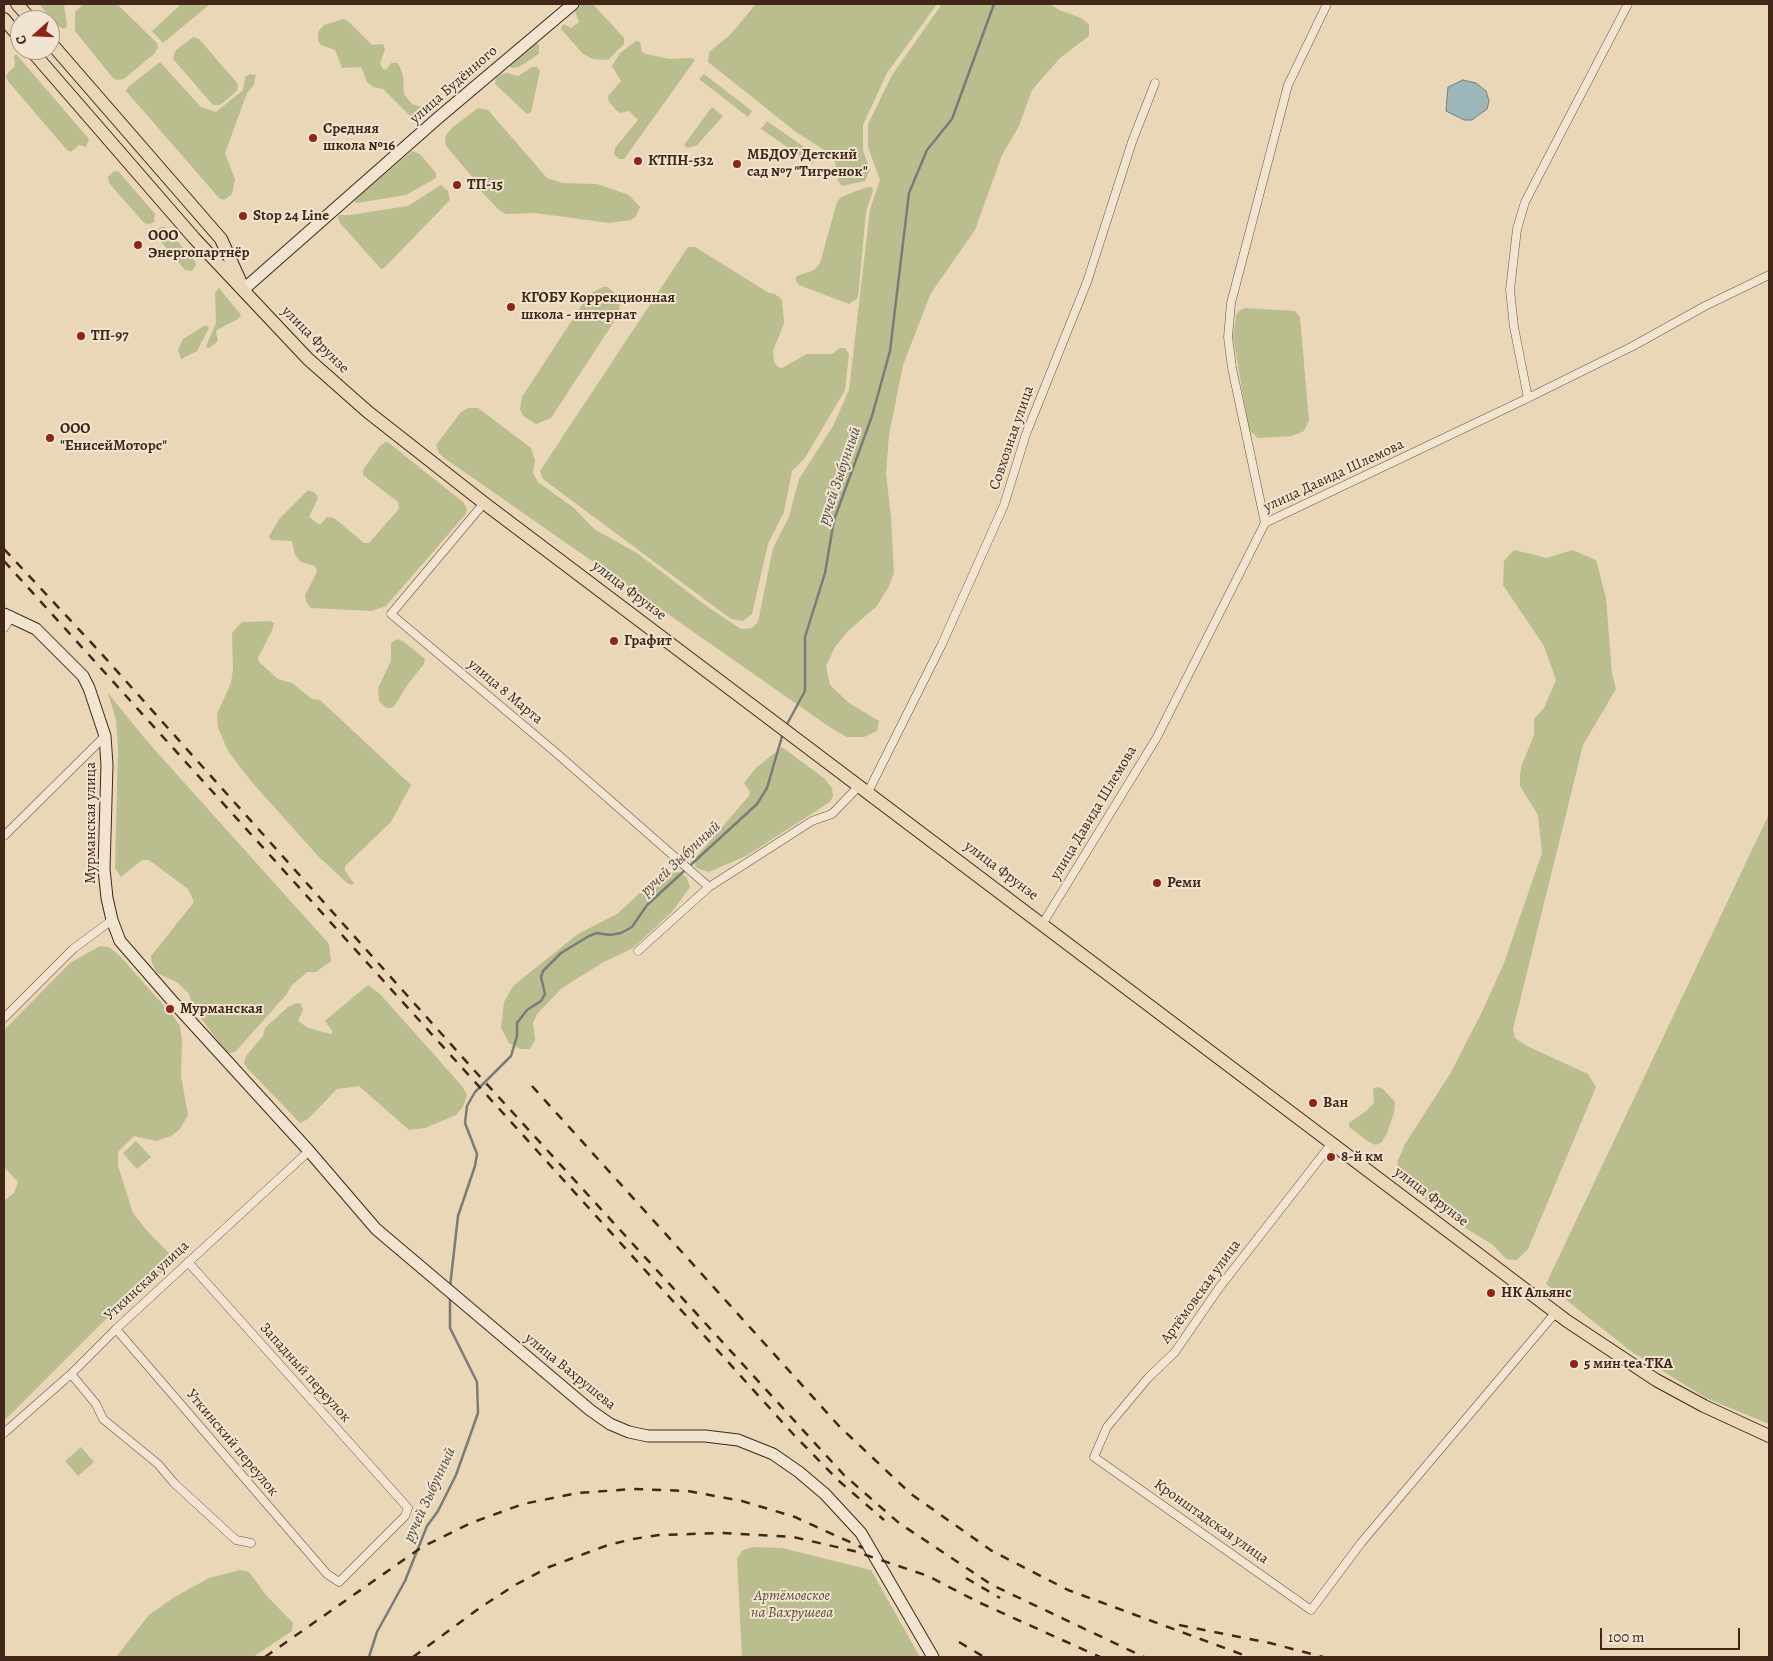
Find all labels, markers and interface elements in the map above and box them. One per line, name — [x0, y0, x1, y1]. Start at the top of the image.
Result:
north arrow — [10, 10, 60, 60]
text: С — [11, 33, 32, 47]
street label: улица Будённого — [407, 42, 501, 128]
place label: Средняя школа №16 — [323, 120, 395, 155]
marker: Средняя школа №16 — [307, 132, 319, 144]
place label: МБДОУ Детский сад №7 "Тигренок" — [747, 146, 868, 181]
place label: КТПН-532 — [648, 152, 714, 170]
marker: КТПН-532 — [632, 155, 644, 167]
marker: МБДОУ Детский сад №7 "Тигренок" — [731, 158, 743, 170]
place label: ТП-15 — [467, 176, 503, 194]
marker: ТП-15 — [451, 179, 463, 191]
place label: Stop 24 Line — [253, 207, 329, 225]
marker: Stop 24 Line — [237, 210, 249, 222]
place label: ООО Энергопартнёр — [148, 227, 250, 262]
marker: ООО Энергопартнёр — [132, 239, 144, 251]
place label: КГОБУ Коррекционная школа - интернат — [521, 289, 675, 324]
marker: КГОБУ Коррекционная школа - интернат — [505, 301, 517, 313]
street label: улица Фрунзе — [277, 302, 353, 378]
place label: ТП-97 — [91, 327, 129, 345]
marker: ТП-97 — [75, 330, 87, 342]
street label: Совхозная улица — [986, 384, 1038, 492]
place label: ООО "ЕнисейМоторс" — [60, 420, 167, 455]
water label: ручей Зыбунный — [814, 424, 866, 528]
marker: ООО "ЕнисейМоторс" — [44, 432, 56, 444]
street label: улица Давида Шлемова — [1261, 436, 1407, 516]
street label: улица Фрунзе — [588, 557, 670, 625]
place label: Графит — [624, 632, 672, 650]
marker: Графит — [608, 635, 620, 647]
street label: улица 8 Марта — [464, 655, 546, 729]
street label: улица Давида Шлемова — [1047, 743, 1141, 883]
street label: Мурманская улица — [82, 762, 100, 884]
water label: ручей Зыбунный — [637, 817, 725, 901]
street label: улица Фрунзе — [960, 837, 1042, 905]
place label: Реми — [1167, 874, 1201, 892]
marker: Реми — [1151, 877, 1163, 889]
place label: Мурманская — [180, 1000, 263, 1018]
marker: Мурманская — [164, 1003, 176, 1015]
place label: Ван — [1323, 1094, 1348, 1112]
marker: Ван — [1307, 1097, 1319, 1109]
place label: 8-й км — [1341, 1148, 1383, 1166]
marker: 8-й км — [1325, 1151, 1337, 1163]
street label: улица Фрунзе — [1390, 1163, 1472, 1231]
street label: Уткинская улица — [101, 1237, 193, 1325]
street label: Артёмовская улица — [1157, 1237, 1245, 1347]
place label: НК Альянс — [1501, 1284, 1572, 1302]
marker: НК Альянс — [1485, 1287, 1497, 1299]
street label: Западный переулок — [256, 1319, 354, 1427]
street label: улица Вахрушева — [521, 1330, 619, 1414]
place label: 5 мин tea TKA — [1584, 1355, 1673, 1373]
marker: 5 мин tea TKA — [1568, 1358, 1580, 1370]
street label: Уткинский переулок — [182, 1386, 282, 1500]
water label: ручей Зыбунный — [400, 1445, 460, 1545]
street label: Кронштадская улица — [1150, 1476, 1272, 1568]
park label: Артёмовское на Вахрушева — [751, 1587, 833, 1622]
scale bar — [1603, 1618, 1743, 1650]
text: 100 m — [1608, 1627, 1645, 1647]

